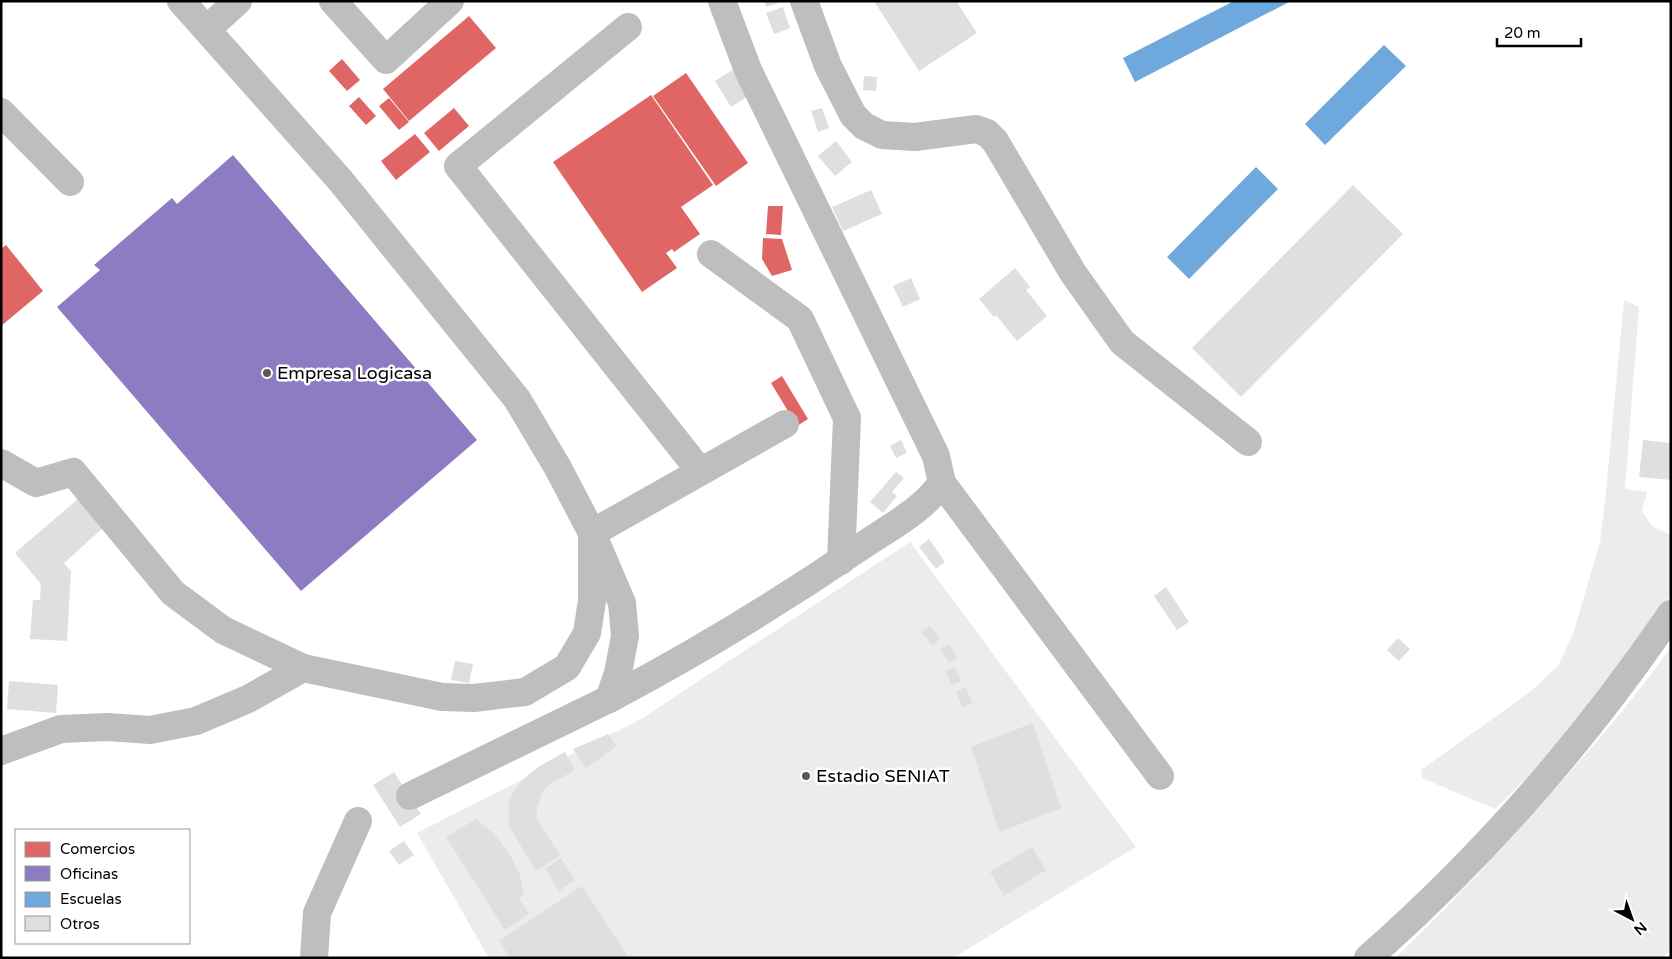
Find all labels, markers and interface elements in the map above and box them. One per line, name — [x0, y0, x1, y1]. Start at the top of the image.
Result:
scale bar — [1497, 15, 1581, 47]
text: 20 m — [1504, 24, 1541, 42]
place label: Empresa Logicasa — [277, 362, 432, 384]
marker: Empresa Logicasa — [261, 367, 273, 379]
place label: Estadio SENIAT — [816, 765, 950, 787]
marker: Estadio SENIAT — [800, 770, 812, 782]
legend — [15, 829, 190, 944]
text: Comercios — [60, 840, 135, 858]
text: Oficinas — [60, 865, 118, 883]
text: Escuelas — [60, 890, 122, 908]
north arrow — [1607, 894, 1657, 944]
text: Otros — [60, 915, 100, 933]
text: N — [1630, 918, 1650, 939]

